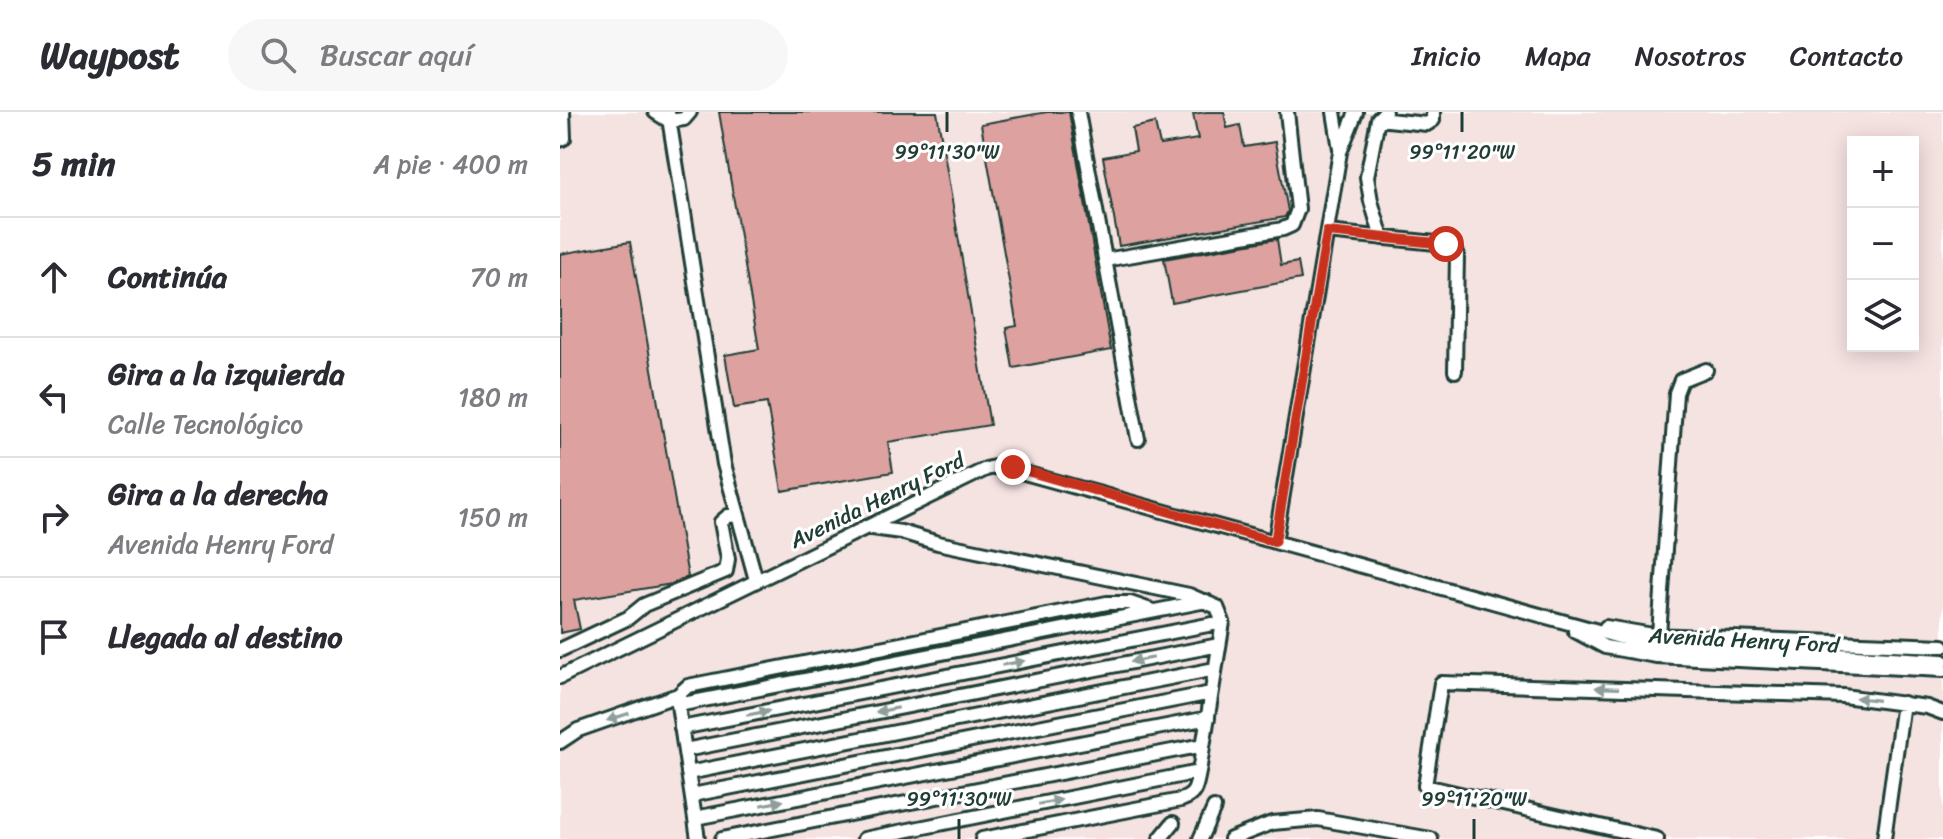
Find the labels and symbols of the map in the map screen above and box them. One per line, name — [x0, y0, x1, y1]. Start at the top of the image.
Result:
text: 99°11'30"W — [894, 135, 1000, 170]
text: 99°11'20"W — [1409, 135, 1515, 170]
route start — [1428, 226, 1464, 262]
street label: Avenida Henry Ford — [782, 440, 973, 560]
route end — [995, 449, 1031, 485]
street label: Avenida Henry Ford — [1647, 615, 1842, 665]
one-way arrow — [1130, 654, 1155, 667]
one-way arrow — [1001, 656, 1026, 669]
one-way arrow — [1594, 682, 1619, 694]
one-way arrow — [1854, 692, 1879, 705]
one-way arrow — [875, 705, 900, 717]
one-way arrow — [746, 706, 771, 719]
one-way arrow — [606, 712, 630, 724]
text: 99°11'30"W — [906, 782, 1012, 817]
text: 99°11'20"W — [1421, 782, 1527, 817]
one-way arrow — [1038, 795, 1063, 808]
one-way arrow — [760, 797, 785, 809]

